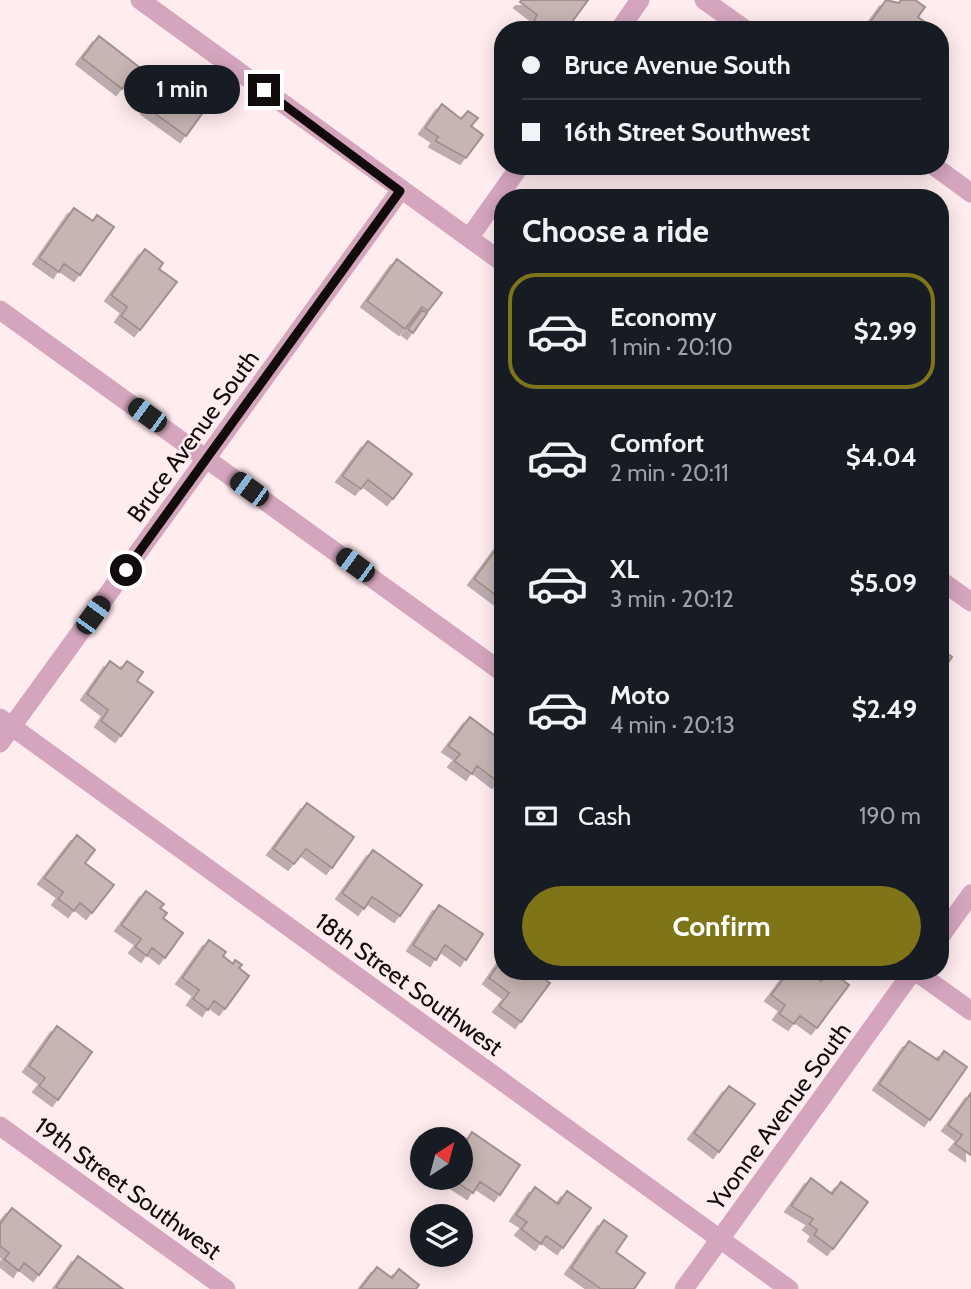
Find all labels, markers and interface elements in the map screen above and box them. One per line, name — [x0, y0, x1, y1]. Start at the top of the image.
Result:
text: Bruce Avenue South — [564, 49, 791, 81]
callout: 1 min — [124, 66, 240, 114]
route end — [248, 74, 280, 106]
text: 1 min — [156, 75, 208, 103]
text: 16th Street Southwest — [564, 116, 810, 148]
text: Choose a ride — [522, 211, 709, 250]
icon: car — [526, 300, 589, 363]
text: Economy — [610, 301, 716, 333]
text: $2.99 — [854, 315, 917, 347]
text: 1 min · 20:10 — [610, 333, 733, 361]
street label: Bruce Avenue South — [121, 344, 265, 528]
car — [124, 394, 171, 436]
icon: car — [526, 426, 589, 489]
text: Comfort — [610, 427, 704, 459]
text: $4.04 — [846, 441, 917, 473]
text: 2 min · 20:11 — [610, 459, 729, 487]
car — [226, 468, 273, 510]
car — [332, 544, 379, 586]
icon: car — [526, 552, 589, 615]
text: XL — [610, 553, 639, 585]
route start — [110, 554, 142, 586]
text: $5.09 — [849, 567, 917, 599]
text: 3 min · 20:12 — [610, 585, 734, 613]
car — [73, 592, 114, 638]
icon: car — [526, 678, 589, 741]
text: Moto — [610, 679, 670, 711]
text: $2.49 — [852, 693, 917, 725]
text: 4 min · 20:13 — [610, 711, 735, 739]
icon: cash — [522, 797, 560, 835]
text: Cash — [578, 800, 631, 832]
text: 190 m — [859, 802, 921, 830]
button: Confirm — [522, 886, 921, 966]
street label: 18th Street Southwest — [310, 906, 508, 1062]
street label: Yvonne Avenue South — [701, 1017, 857, 1216]
street label: 19th Street Southwest — [29, 1111, 227, 1265]
north arrow — [410, 1127, 472, 1190]
map controls — [410, 1127, 473, 1267]
button: layers — [410, 1204, 473, 1267]

